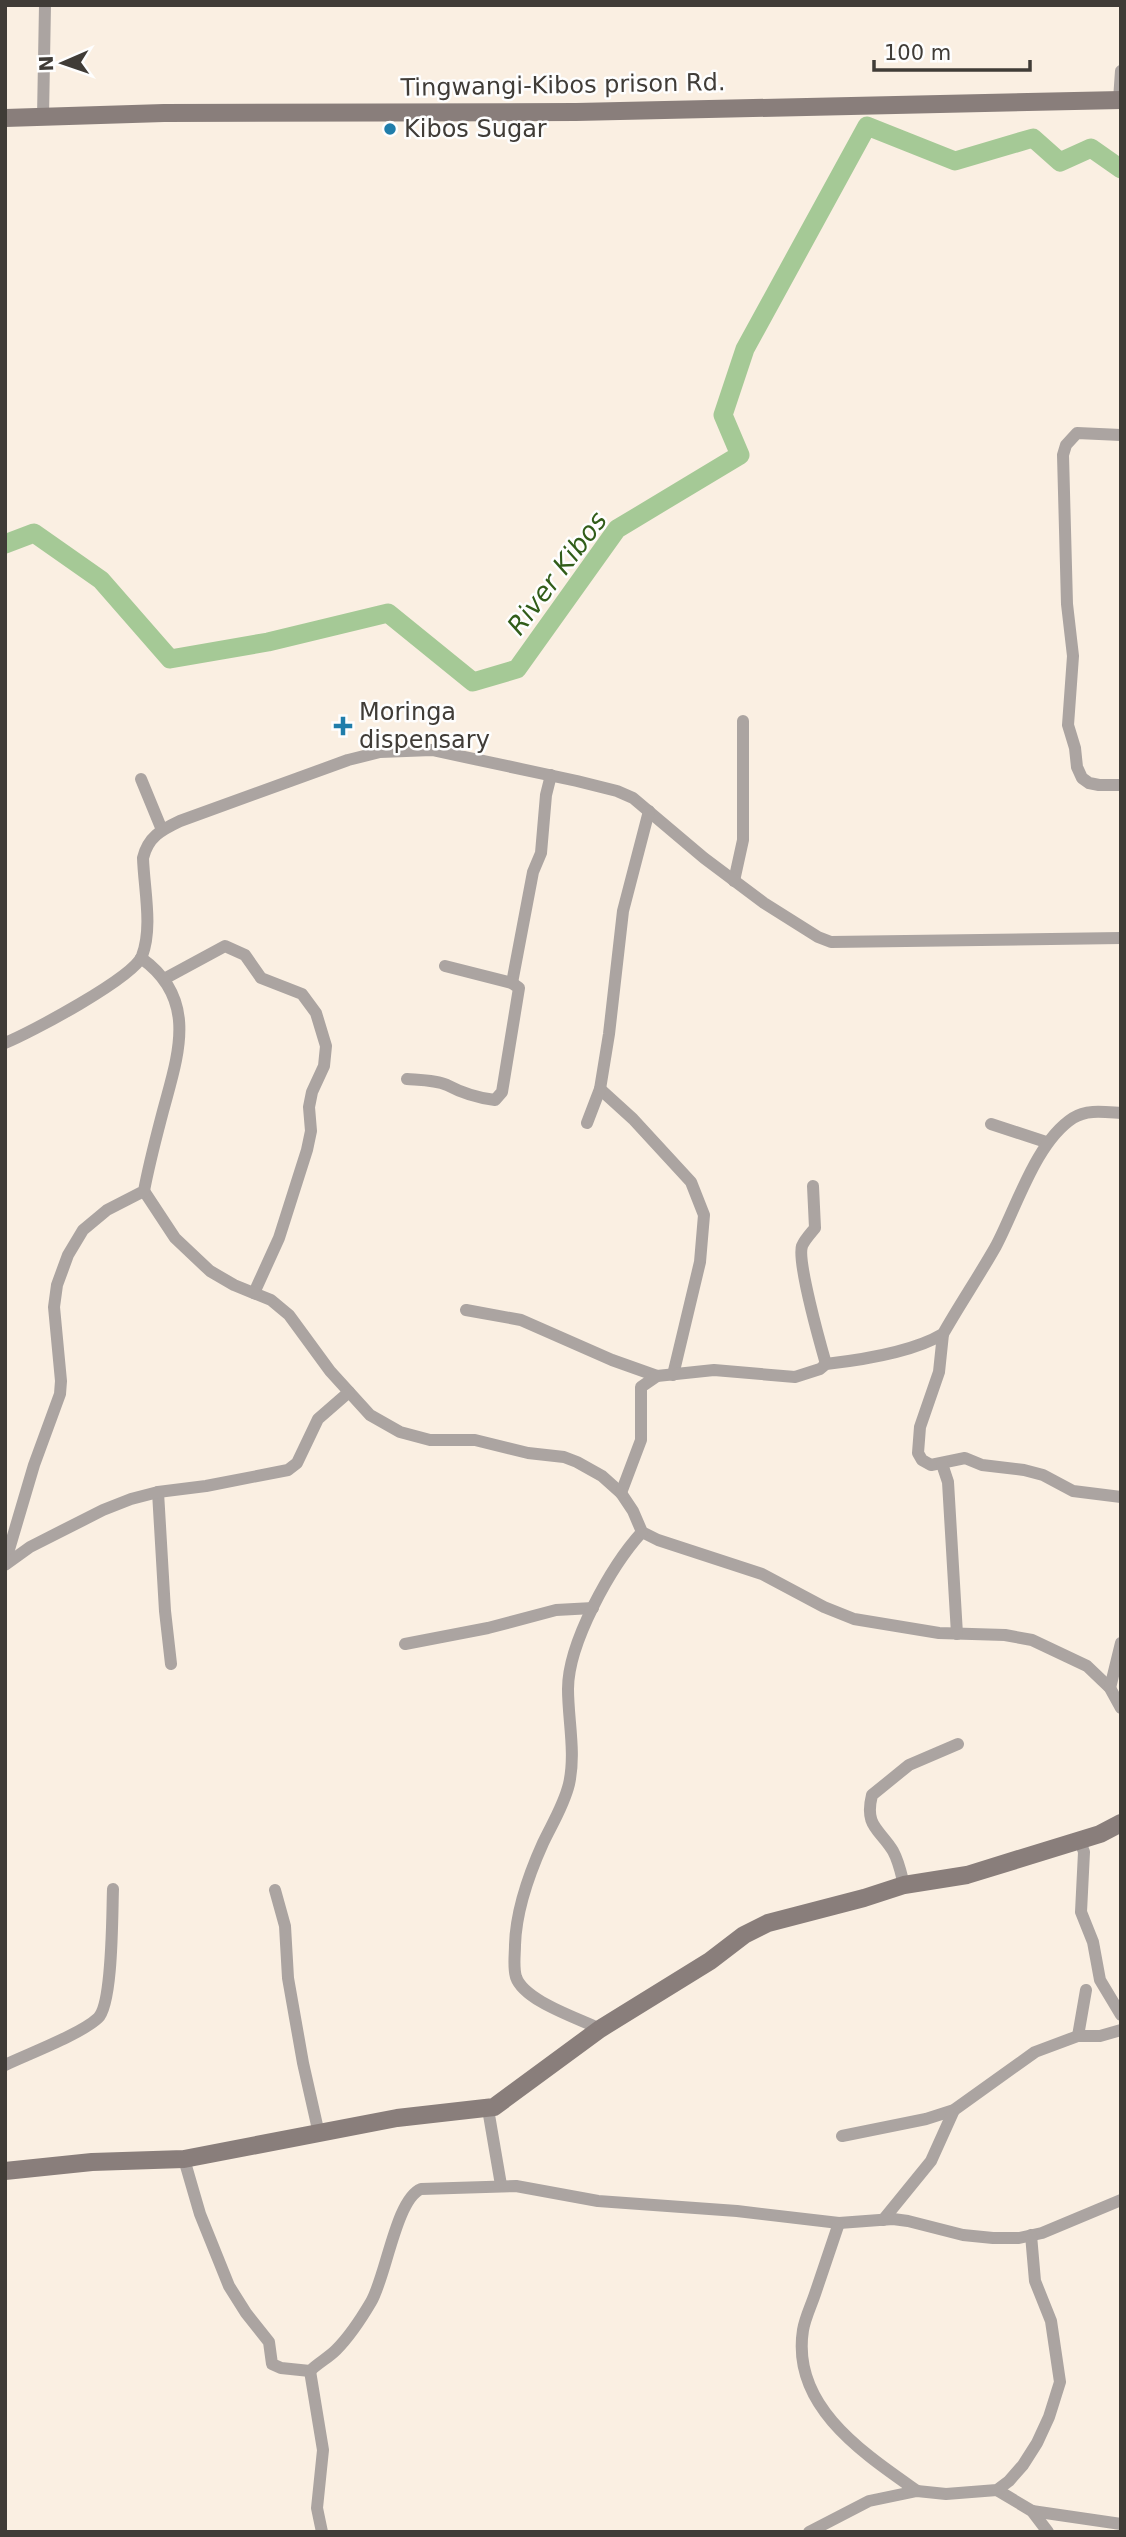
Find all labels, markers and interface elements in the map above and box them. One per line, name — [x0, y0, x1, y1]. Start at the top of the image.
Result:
north arrow — [28, 28, 98, 98]
scale bar — [874, 28, 1030, 72]
text: 100 m — [884, 41, 951, 65]
text: N — [35, 55, 57, 72]
street label: Tingwangi-Kibos prison Rd. — [399, 68, 726, 102]
place label: Kibos Sugar — [404, 115, 547, 143]
marker: Kibos Sugar — [382, 121, 398, 137]
water label: River Kibos — [501, 506, 613, 640]
place label: Moringa dispensary — [359, 698, 490, 754]
marker: Moringa dispensary — [333, 716, 353, 736]

